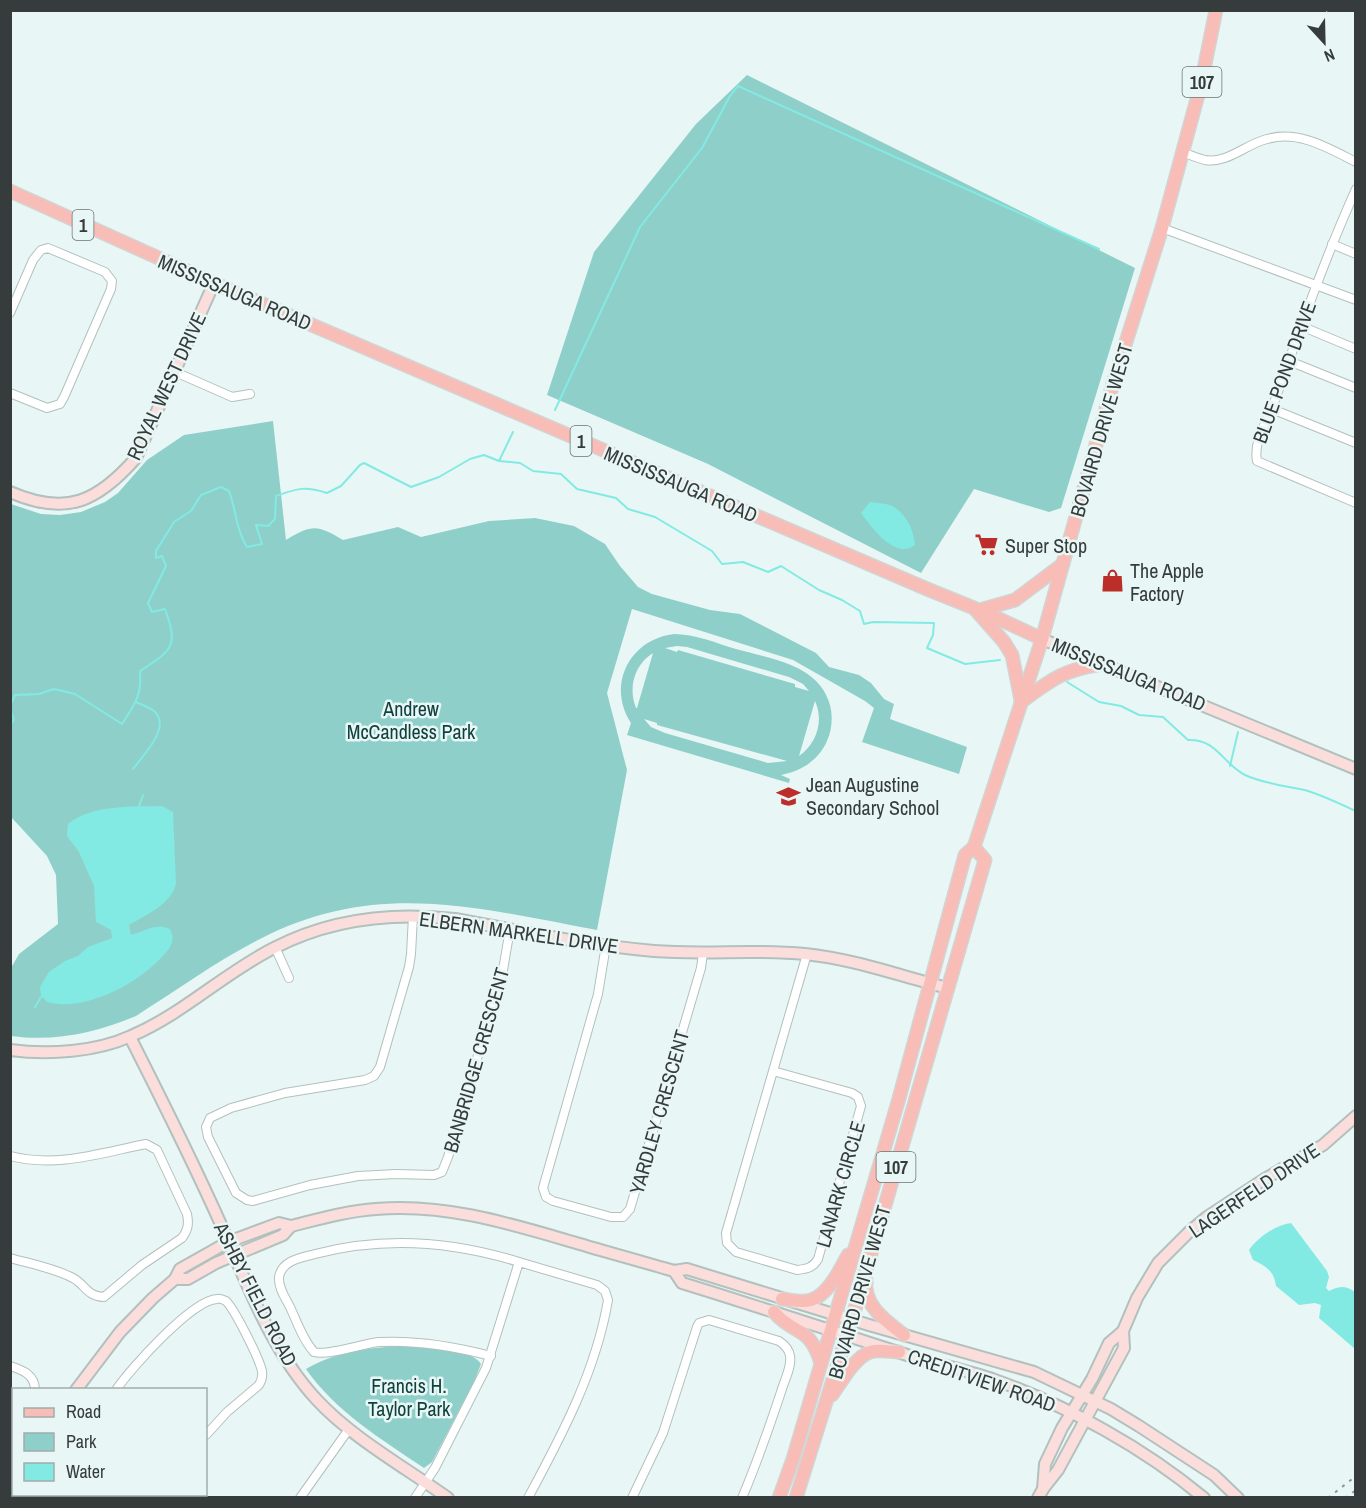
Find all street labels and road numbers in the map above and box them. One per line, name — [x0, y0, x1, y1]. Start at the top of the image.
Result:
road number: 107 — [1182, 67, 1222, 97]
road number: 1 — [72, 210, 94, 240]
street label: MISSISSAUGA ROAD — [154, 248, 316, 336]
street label: BLUE POND DRIVE — [1246, 297, 1322, 447]
street label: ROYAL WEST DRIVE — [120, 308, 212, 464]
street label: BOVAIRD DRIVE WEST — [1063, 340, 1139, 520]
road number: 1 — [570, 426, 592, 456]
street label: MISSISSAUGA ROAD — [600, 440, 762, 528]
street label: MISSISSAUGA ROAD — [1048, 631, 1210, 717]
street label: ELBERN MARKELL DRIVE — [418, 905, 620, 959]
street label: BANBRIDGE CRESCENT — [437, 964, 515, 1156]
street label: YARDLEY CRESCENT — [623, 1027, 695, 1197]
street label: LANARK CIRCLE — [809, 1118, 871, 1250]
street label: LAGERFELD DRIVE — [1183, 1136, 1325, 1244]
road number: 107 — [876, 1152, 916, 1182]
street label: BOVAIRD DRIVE WEST — [821, 1202, 897, 1382]
street label: ASHBY FIELD ROAD — [208, 1216, 304, 1371]
street label: CREDITVIEW ROAD — [904, 1342, 1060, 1418]

